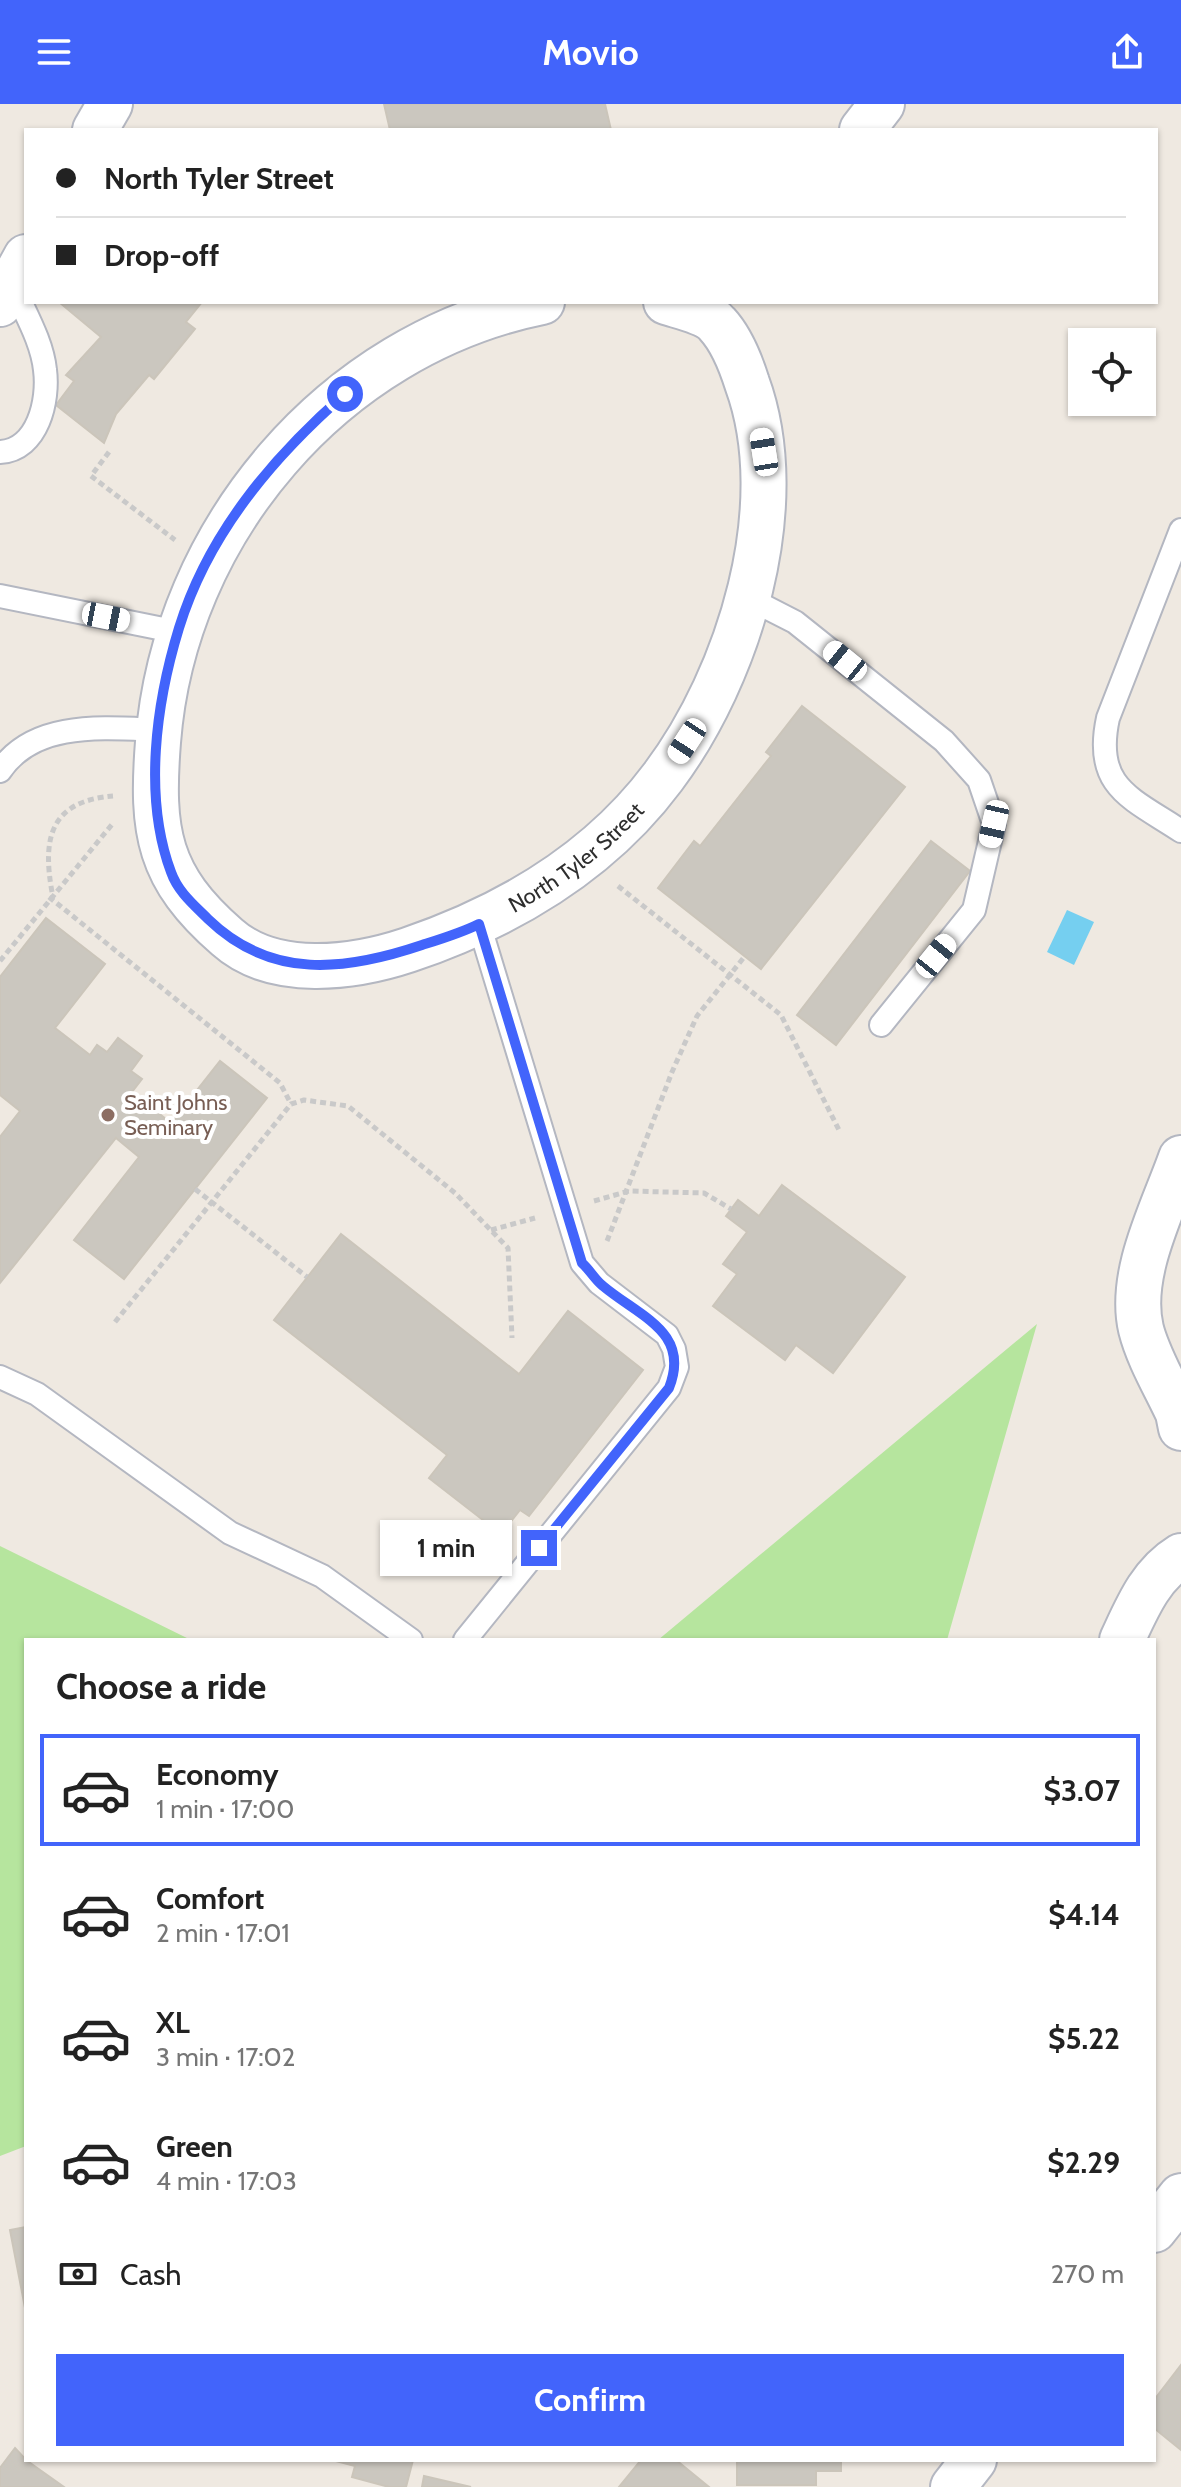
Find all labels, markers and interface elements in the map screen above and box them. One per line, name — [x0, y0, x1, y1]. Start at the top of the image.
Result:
icon: menu — [32, 30, 76, 74]
text: Movio — [542, 30, 639, 74]
icon: share — [1105, 30, 1149, 74]
text: North Tyler Street — [104, 160, 334, 197]
text: Drop-off — [104, 237, 219, 274]
map controls — [1068, 328, 1156, 416]
button: locate — [1068, 328, 1156, 416]
route start — [327, 376, 363, 412]
car — [748, 426, 780, 478]
car — [80, 601, 132, 633]
car — [819, 637, 871, 685]
car — [664, 714, 710, 768]
street label: North Tyler Street — [503, 796, 650, 918]
car — [977, 798, 1011, 850]
car — [912, 930, 960, 982]
place label: Saint Johns Seminary — [124, 1089, 227, 1141]
marker: Saint Johns Seminary — [99, 1106, 117, 1124]
callout: 1 min — [379, 1520, 511, 1576]
route end — [521, 1530, 557, 1566]
text: 1 min — [417, 1532, 475, 1564]
text: Choose a ride — [56, 1664, 266, 1708]
icon: car — [60, 1754, 132, 1826]
text: Economy — [156, 1756, 279, 1793]
text: $3.07 — [1044, 1772, 1120, 1809]
text: 1 min · 17:00 — [156, 1793, 294, 1825]
icon: car — [60, 1878, 132, 1950]
text: Comfort — [156, 1880, 264, 1917]
text: $4.14 — [1048, 1896, 1120, 1933]
text: 2 min · 17:01 — [156, 1917, 290, 1949]
icon: car — [60, 2002, 132, 2074]
text: XL — [156, 2004, 190, 2041]
text: $5.22 — [1048, 2020, 1120, 2057]
text: 3 min · 17:02 — [156, 2041, 295, 2073]
icon: car — [60, 2126, 132, 2198]
text: Green — [156, 2128, 233, 2165]
text: $2.29 — [1047, 2144, 1120, 2181]
text: 4 min · 17:03 — [156, 2165, 297, 2197]
icon: cash — [56, 2252, 100, 2296]
text: Cash — [120, 2256, 182, 2293]
text: 270 m — [1051, 2258, 1124, 2290]
button: Confirm — [56, 2354, 1124, 2446]

